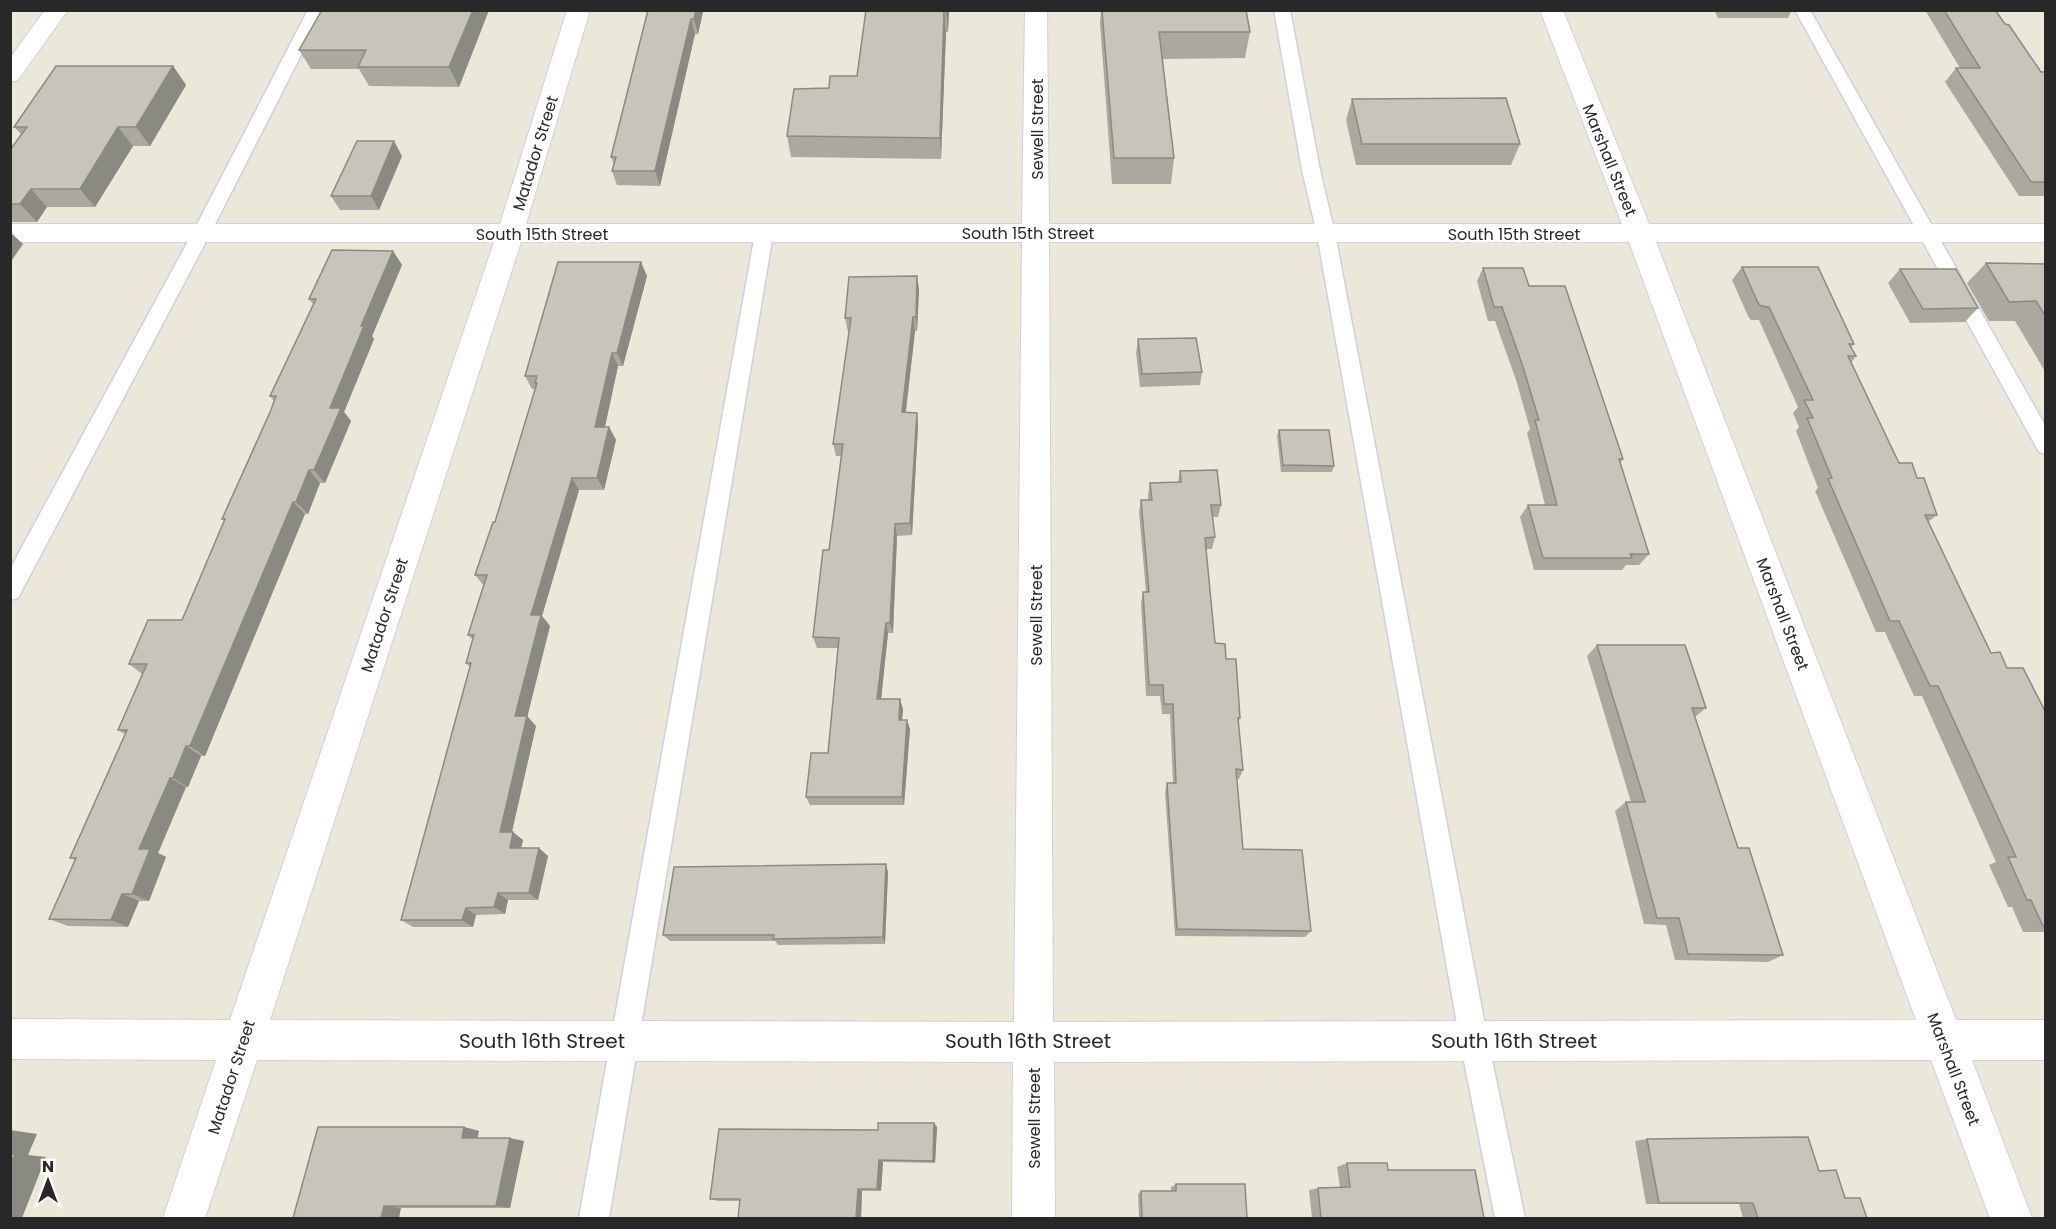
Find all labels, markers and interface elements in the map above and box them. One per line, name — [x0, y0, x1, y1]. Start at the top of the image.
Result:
street label: Sewell Street — [1026, 78, 1049, 180]
street label: Matador Street — [507, 93, 564, 214]
street label: Marshall Street — [1577, 101, 1643, 220]
street label: South 15th Street — [962, 222, 1094, 245]
street label: South 15th Street — [476, 223, 608, 246]
street label: South 15th Street — [1448, 223, 1580, 246]
street label: Matador Street — [355, 555, 414, 675]
street label: Marshall Street — [1750, 555, 1815, 674]
street label: Sewell Street — [1025, 564, 1048, 666]
street label: Marshall Street — [1921, 1010, 1986, 1129]
street label: Matador Street — [202, 1017, 261, 1137]
street label: South 16th Street — [459, 1027, 625, 1055]
street label: South 16th Street — [945, 1027, 1111, 1055]
street label: South 16th Street — [1431, 1027, 1597, 1055]
street label: Sewell Street — [1023, 1067, 1046, 1169]
north arrow — [18, 1151, 78, 1211]
text: N — [42, 1155, 54, 1178]

